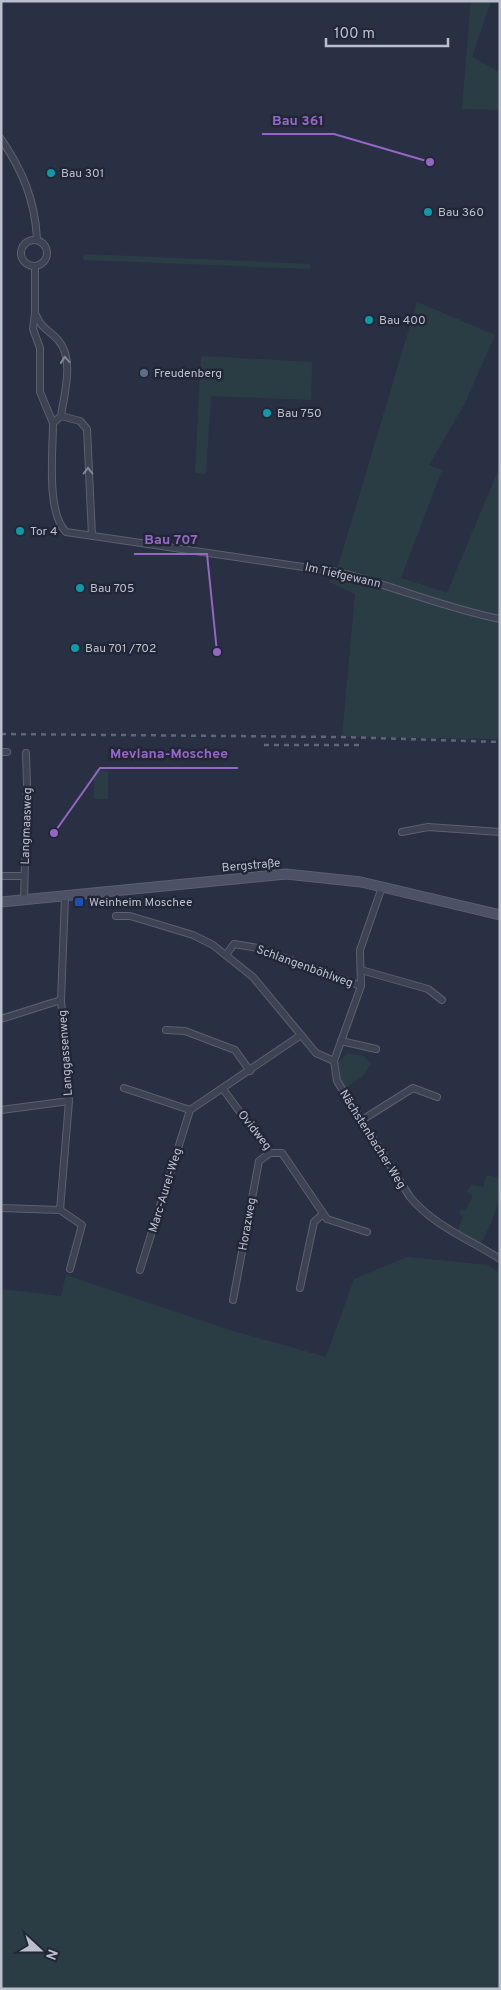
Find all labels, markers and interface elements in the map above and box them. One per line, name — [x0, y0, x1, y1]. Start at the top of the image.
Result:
scale bar — [326, 15, 448, 47]
text: 100 m — [334, 25, 375, 44]
callout: Bau 361 — [262, 105, 334, 134]
text: Bau 361 — [272, 113, 324, 130]
place label: Bau 301 — [61, 166, 104, 182]
marker: Bau 301 — [45, 167, 57, 179]
place label: Bau 360 — [438, 205, 484, 221]
marker: Bau 360 — [422, 206, 434, 218]
place label: Bau 400 — [379, 313, 426, 329]
marker: Bau 400 — [363, 314, 375, 326]
one-way arrow — [60, 356, 71, 364]
place label: Freudenberg — [154, 366, 222, 382]
marker: Freudenberg — [138, 367, 150, 379]
place label: Bau 750 — [277, 406, 322, 422]
marker: Bau 750 — [261, 407, 273, 419]
one-way arrow — [83, 466, 93, 474]
place label: Tor 4 — [30, 524, 58, 540]
marker: Tor 4 — [14, 525, 26, 537]
callout: Bau 707 — [134, 525, 207, 554]
text: Bau 707 — [144, 532, 198, 549]
street label: Im Tiefgewann — [303, 559, 382, 592]
place label: Bau 705 — [90, 581, 134, 597]
marker: Bau 705 — [74, 582, 86, 594]
place label: Bau 701 /702 — [85, 641, 156, 657]
marker: Bau 701 /702 — [69, 642, 81, 654]
callout: Mevlana-Moschee — [100, 739, 238, 768]
text: Mevlana-Moschee — [110, 746, 228, 763]
street label: Langmaasweg — [18, 787, 36, 865]
street label: Bergstraße — [221, 855, 281, 877]
place label: Weinheim Moschee — [89, 895, 192, 911]
marker: Weinheim Moschee — [73, 896, 85, 908]
street label: Schlangenböhlweg — [254, 942, 355, 992]
street label: Langgassenweg — [55, 1009, 77, 1096]
street label: Nächstenbacher Weg — [335, 1087, 409, 1192]
street label: Ovidweg — [234, 1107, 275, 1154]
street label: Marc-Aurel-Weg — [146, 1146, 186, 1234]
street label: Horazweg — [235, 1196, 261, 1252]
north arrow — [15, 1925, 65, 1975]
text: N — [41, 1946, 60, 1962]

